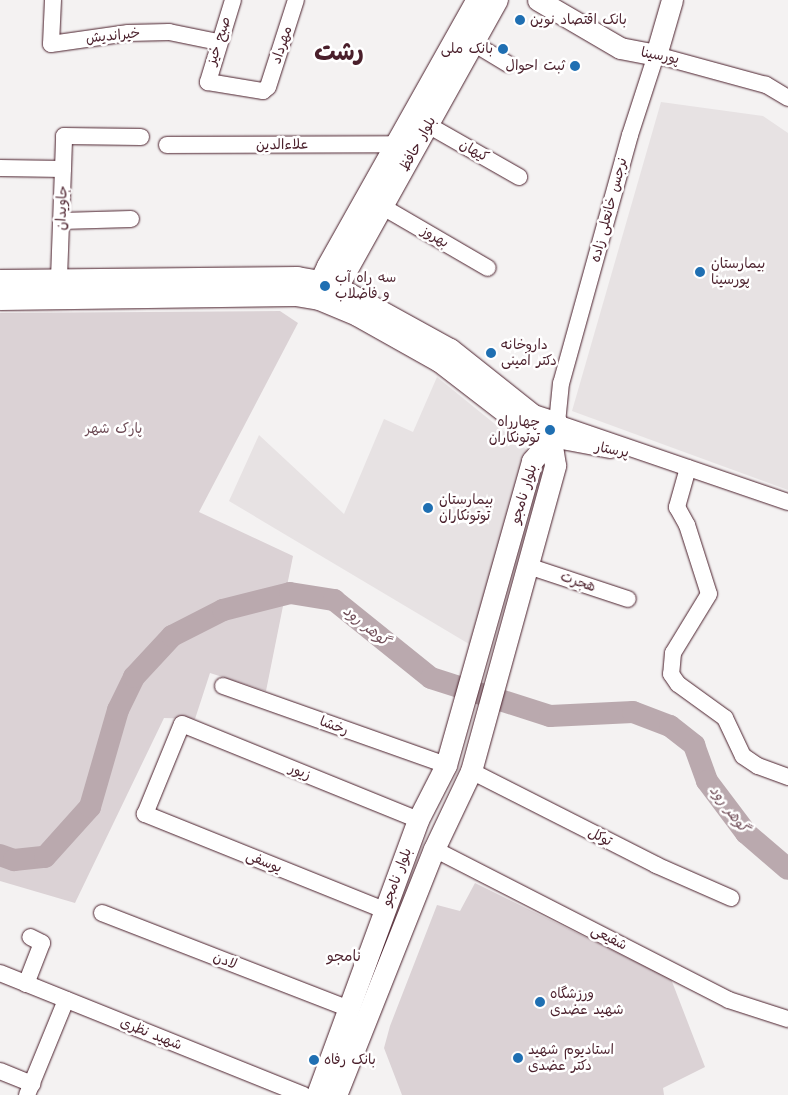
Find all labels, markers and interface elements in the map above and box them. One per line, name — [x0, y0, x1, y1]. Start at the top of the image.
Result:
place label: بانک اقتصاد نوین — [530, 12, 627, 28]
marker: بانک اقتصاد نوین — [514, 14, 526, 26]
street label: صبح خیز — [203, 15, 235, 67]
street label: مهرداد — [268, 24, 296, 66]
street label: خیراندیش — [85, 25, 141, 47]
district label: رشت — [314, 40, 364, 68]
place label: بانک ملی — [441, 41, 493, 57]
marker: بانک ملی — [497, 43, 509, 55]
street label: پورسینا — [639, 44, 681, 68]
place label: ثبت احوال — [506, 58, 565, 74]
marker: ثبت احوال — [569, 60, 581, 72]
street label: بلوار حافظ — [396, 114, 440, 174]
street label: علاءالدین — [256, 136, 308, 154]
street label: کیهان — [456, 136, 492, 166]
street label: نرجس خانعلی زاده — [587, 156, 631, 264]
street label: جاویدان — [53, 185, 71, 231]
street label: بهروز — [418, 222, 452, 252]
place label: بیمارستان پورسینا — [711, 256, 765, 288]
marker: بیمارستان پورسینا — [693, 265, 707, 279]
place label: سه راه آب و فاضلاب — [335, 270, 396, 302]
marker: سه راه آب و فاضلاب — [319, 280, 331, 292]
place label: داروخانه دکتر امینی — [501, 337, 557, 370]
marker: داروخانه دکتر امینی — [485, 347, 497, 359]
place label: چهارراه توتونکاران — [489, 414, 540, 447]
park label: پارک شهر — [86, 421, 142, 437]
marker: چهارراه توتونکاران — [544, 424, 556, 436]
street label: پرستار — [594, 439, 630, 461]
street label: بلوار نامجو — [507, 462, 541, 526]
place label: بیمارستان توتونکاران — [439, 492, 493, 524]
marker: بیمارستان توتونکاران — [421, 501, 435, 515]
street label: هجرت — [558, 568, 598, 596]
water label: گوهر رود — [339, 602, 393, 650]
street label: رخشا — [317, 713, 351, 739]
street label: زیور — [287, 760, 313, 784]
water label: گوهر رود — [705, 782, 753, 836]
street label: توکل — [585, 824, 615, 850]
street label: بلوار نامجو — [378, 846, 416, 908]
street label: یوسفی — [244, 847, 284, 877]
street label: شفیعی — [588, 922, 630, 954]
district label: نامجو — [327, 948, 361, 966]
street label: لادن — [211, 949, 239, 973]
place label: ورزشگاه شهید عضدی — [550, 986, 623, 1019]
marker: ورزشگاه شهید عضدی — [534, 996, 546, 1008]
street label: شهید نظری — [118, 1014, 184, 1054]
place label: استادیوم شهید دکتر عضدی — [528, 1042, 614, 1074]
place label: بانک رفاه — [324, 1052, 376, 1068]
marker: استادیوم شهید دکتر عضدی — [512, 1052, 524, 1064]
marker: بانک رفاه — [308, 1054, 320, 1066]

